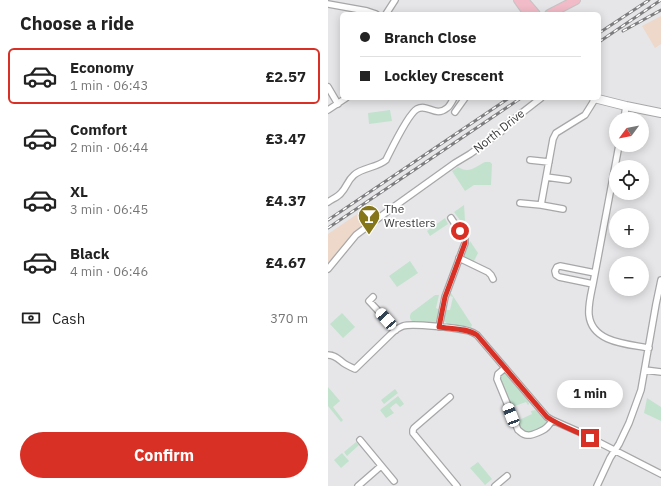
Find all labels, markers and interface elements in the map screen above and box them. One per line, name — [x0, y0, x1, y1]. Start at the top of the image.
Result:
text: Choose a ride — [20, 12, 134, 35]
text: Branch Close — [384, 28, 476, 47]
icon: car — [22, 58, 58, 94]
text: Economy — [70, 58, 134, 77]
text: Lockley Crescent — [384, 66, 504, 85]
text: £2.57 — [266, 67, 306, 86]
text: 1 min · 06:43 — [70, 77, 148, 94]
street label: North Drive — [470, 105, 528, 156]
north arrow — [609, 112, 649, 152]
map controls — [609, 112, 649, 296]
icon: car — [22, 120, 58, 156]
text: Comfort — [70, 120, 127, 139]
text: £3.47 — [266, 129, 306, 148]
text: 2 min · 06:44 — [70, 139, 148, 156]
button: locate — [609, 160, 649, 200]
icon: car — [22, 182, 58, 218]
text: XL — [70, 182, 88, 201]
text: £4.37 — [266, 191, 306, 210]
text: 3 min · 06:45 — [70, 201, 148, 218]
place label: The Wrestlers — [384, 201, 436, 230]
bar icon: The Wrestlers — [356, 203, 382, 236]
button: + — [609, 208, 649, 248]
route start — [451, 222, 469, 240]
icon: car — [22, 244, 58, 280]
text: Black — [70, 244, 110, 263]
text: £4.67 — [266, 253, 306, 272]
button: − — [609, 256, 649, 296]
text: 4 min · 06:46 — [70, 263, 148, 280]
car — [374, 306, 398, 332]
icon: cash — [20, 307, 42, 329]
text: Cash — [52, 309, 85, 328]
text: 370 m — [270, 310, 308, 327]
callout: 1 min — [557, 380, 623, 408]
text: 1 min — [573, 385, 607, 402]
car — [501, 402, 521, 428]
route end — [581, 429, 599, 447]
button: Confirm — [20, 432, 308, 478]

